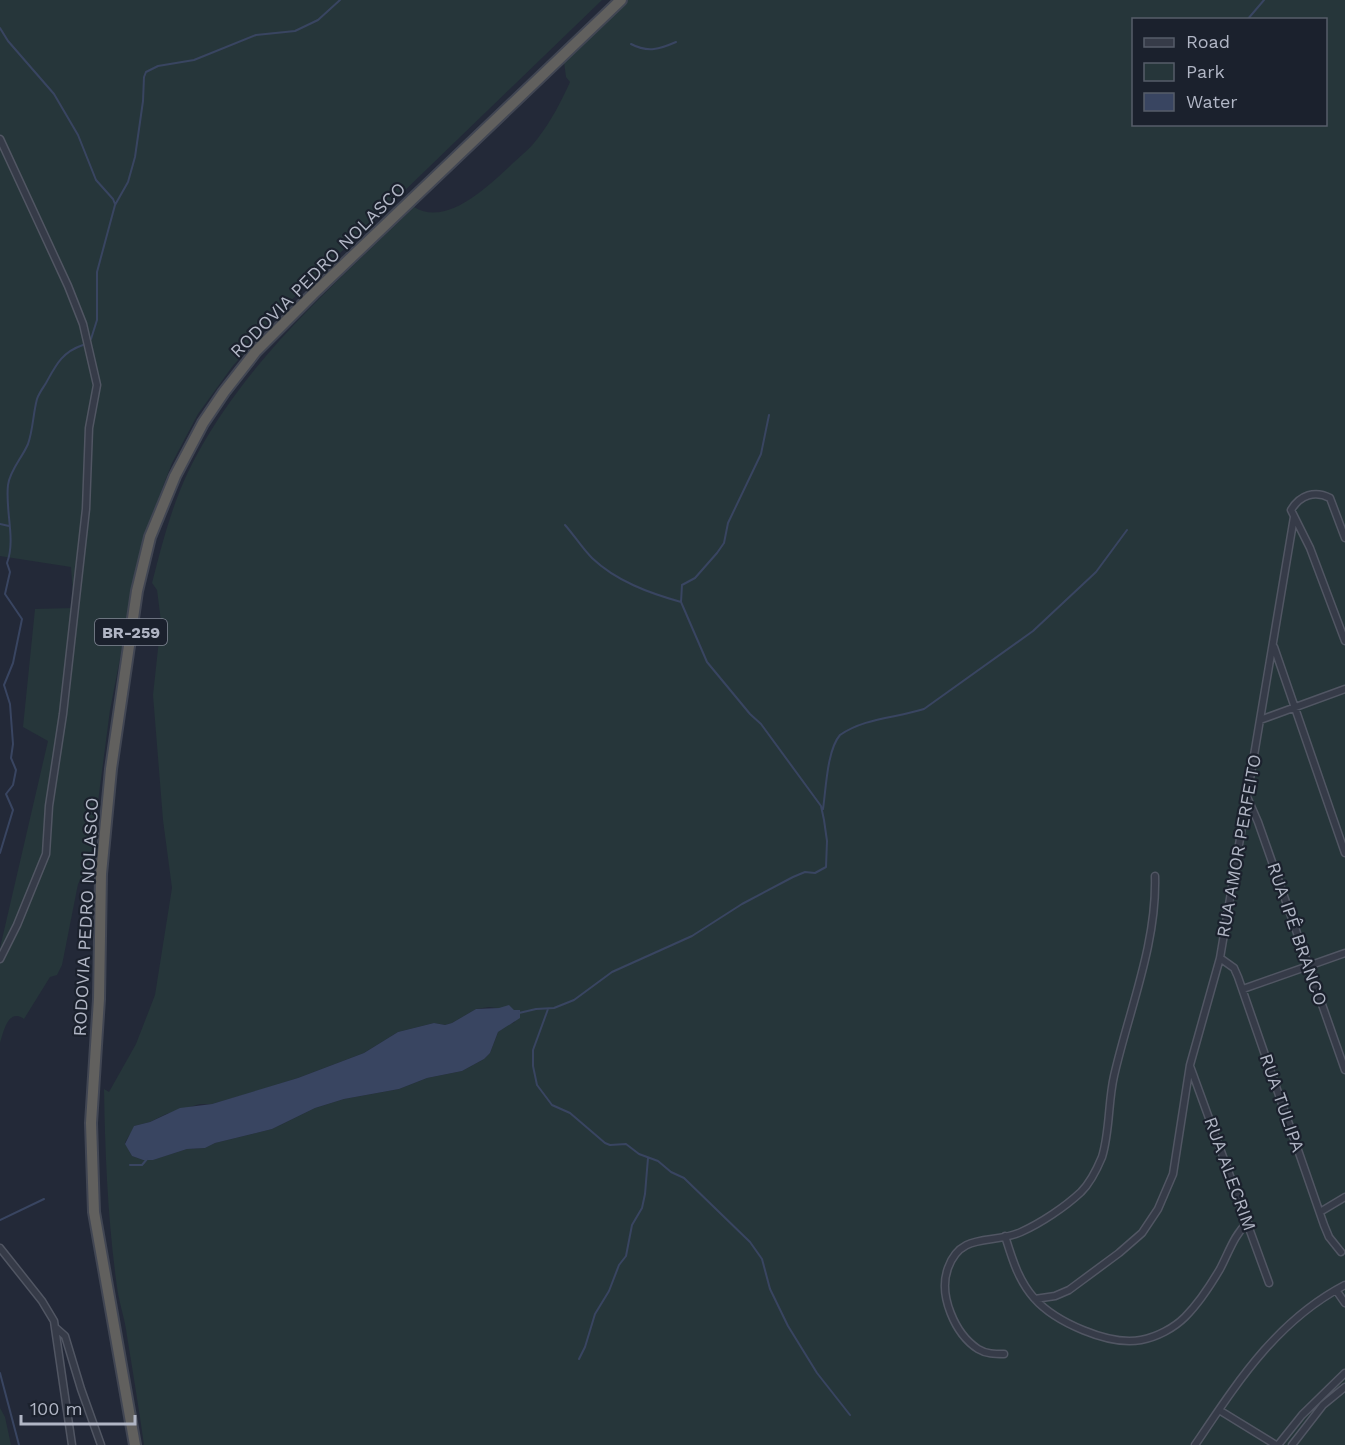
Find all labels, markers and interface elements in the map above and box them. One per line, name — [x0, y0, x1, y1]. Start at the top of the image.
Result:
legend — [1132, 18, 1327, 126]
text: Road — [1186, 31, 1230, 52]
text: Park — [1186, 61, 1225, 82]
text: Water — [1186, 91, 1238, 112]
street label: RODOVIA PEDRO NOLASCO — [226, 178, 410, 362]
road number: BR-259 — [95, 619, 167, 645]
street label: RUA AMOR PERFEITO — [1212, 753, 1265, 939]
street label: RODOVIA PEDRO NOLASCO — [69, 797, 102, 1037]
street label: RUA IPÊ BRANCO — [1263, 859, 1332, 1008]
street label: RUA TULIPA — [1256, 1051, 1309, 1155]
street label: RUA ALECRIM — [1200, 1114, 1261, 1234]
scale bar — [21, 1388, 135, 1426]
text: 100 m — [30, 1398, 83, 1419]

